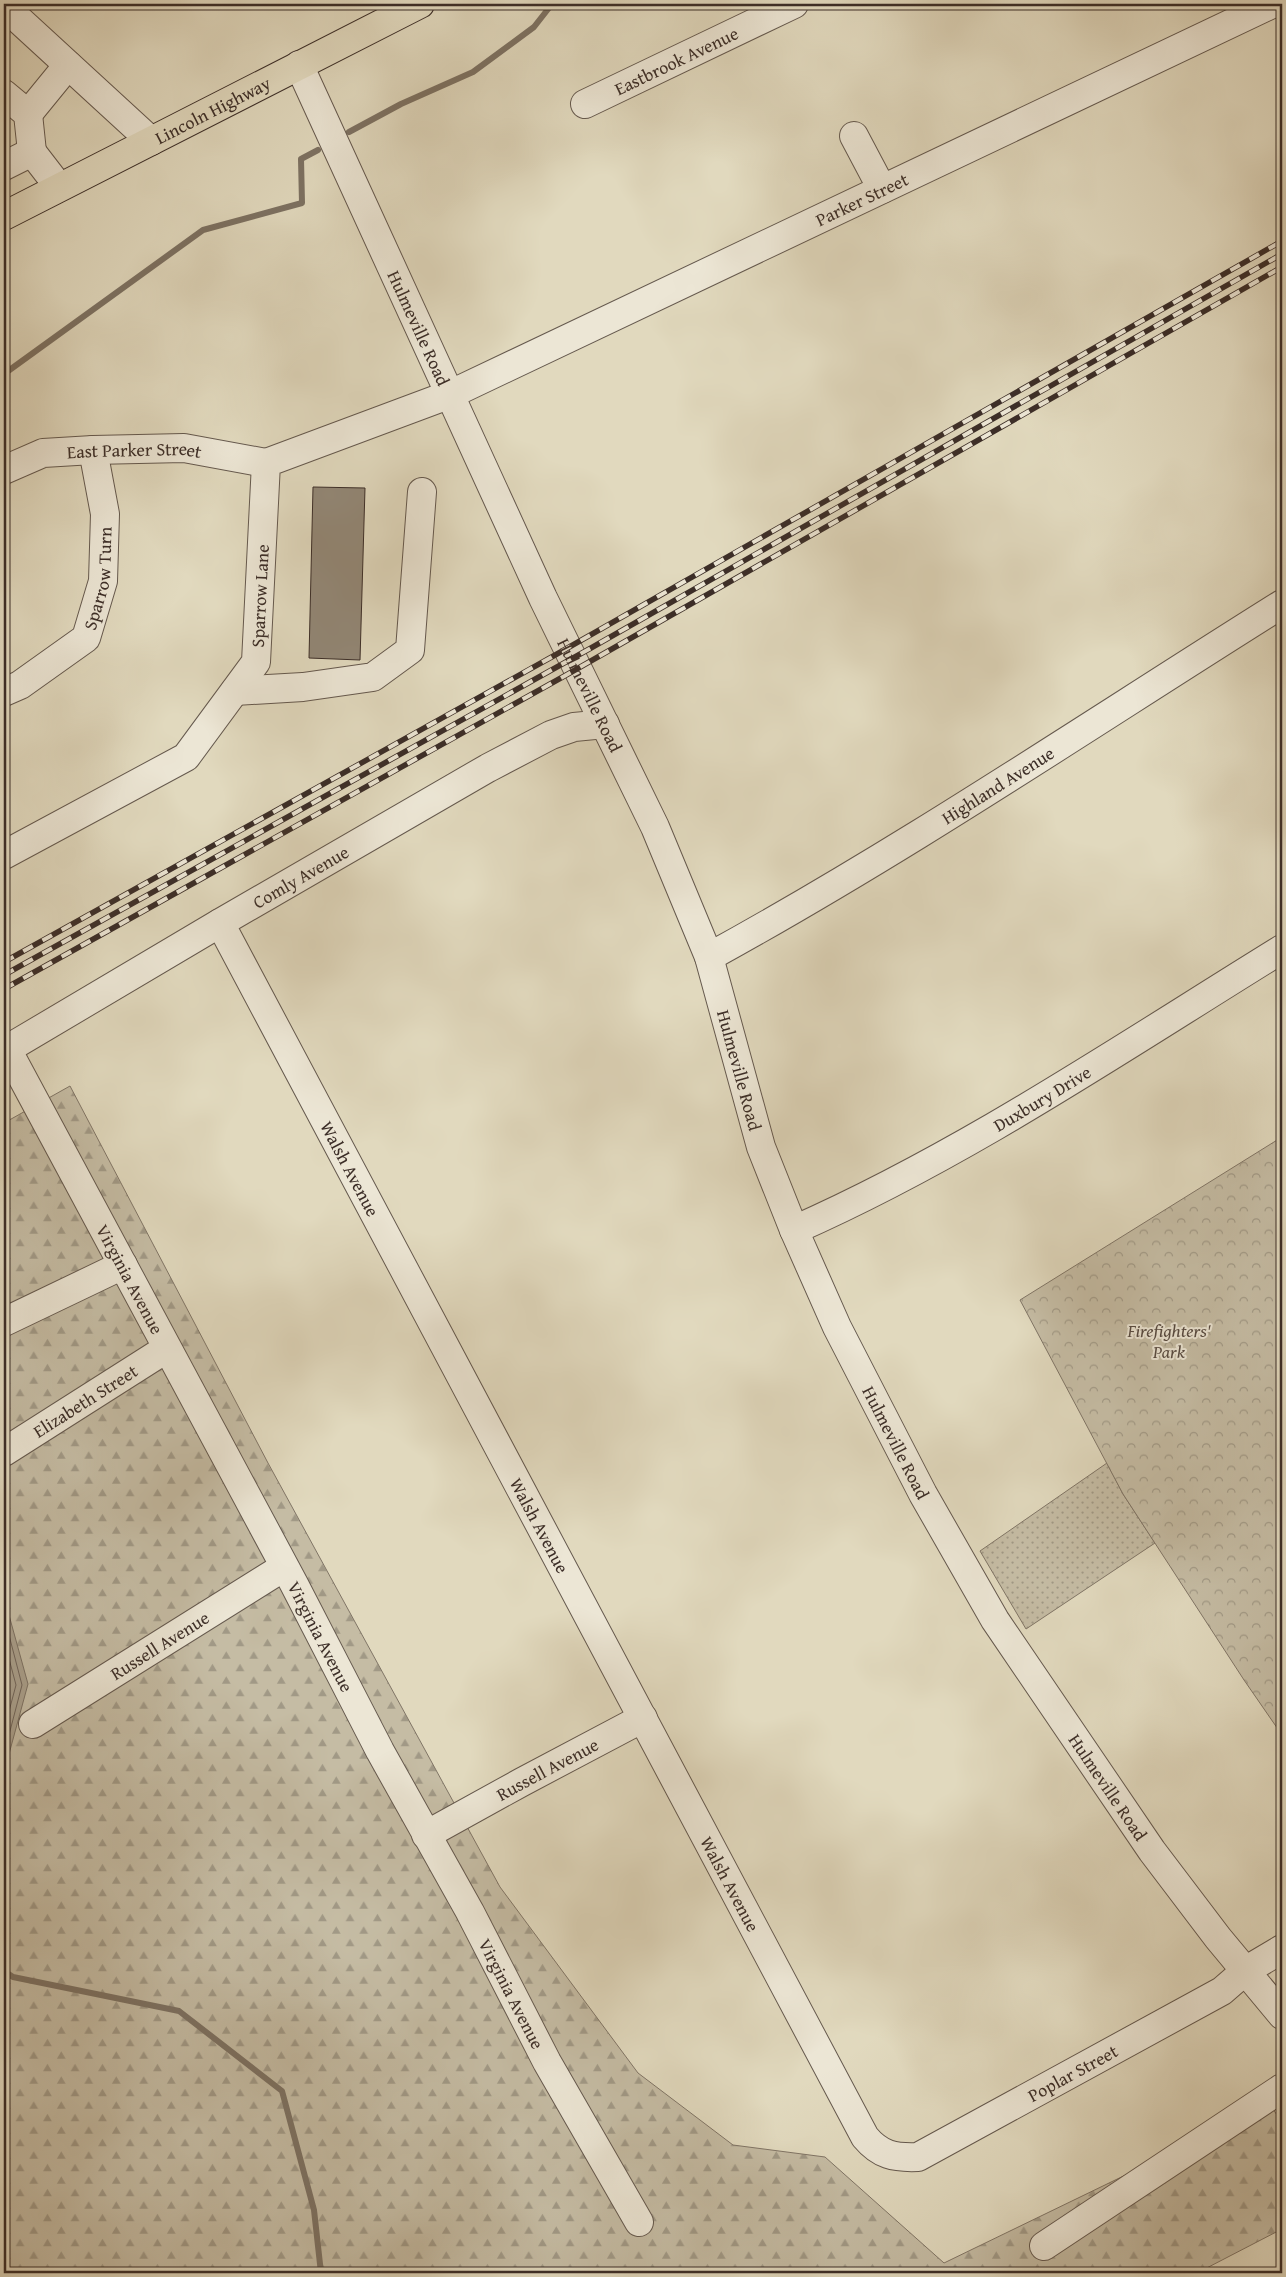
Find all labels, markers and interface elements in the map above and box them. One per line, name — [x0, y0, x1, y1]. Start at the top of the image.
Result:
street label: Eastbrook Avenue — [610, 19, 743, 102]
street label: Lincoln Highway — [150, 69, 275, 150]
street label: Parker Street — [811, 165, 913, 233]
street label: Hulmeville Road — [381, 266, 458, 390]
street label: East Parker Street — [66, 434, 205, 465]
street label: Sparrow Turn — [76, 526, 118, 633]
street label: Sparrow Lane — [243, 544, 275, 648]
street label: Hulmeville Road — [551, 633, 630, 757]
street label: Highland Avenue — [936, 739, 1059, 831]
street label: Comly Avenue — [247, 838, 354, 915]
street label: Hulmeville Road — [711, 1006, 769, 1134]
street label: Duxbury Drive — [988, 1058, 1096, 1138]
street label: Walsh Avenue — [314, 1116, 387, 1221]
street label: Virginia Avenue — [90, 1219, 171, 1339]
park label: Firefighters' Park — [1126, 1317, 1211, 1365]
street label: Elizabeth Street — [27, 1357, 143, 1444]
street label: Hulmeville Road — [856, 1381, 937, 1504]
street label: Walsh Avenue — [503, 1473, 576, 1578]
street label: Virginia Avenue — [281, 1576, 361, 1696]
street label: Russell Avenue — [105, 1604, 214, 1686]
street label: Hulmeville Road — [1062, 1728, 1155, 1846]
street label: Russell Avenue — [491, 1731, 603, 1807]
street label: Walsh Avenue — [694, 1831, 767, 1936]
street label: Virginia Avenue — [472, 1933, 552, 2054]
street label: Poplar Street — [1022, 2037, 1123, 2108]

